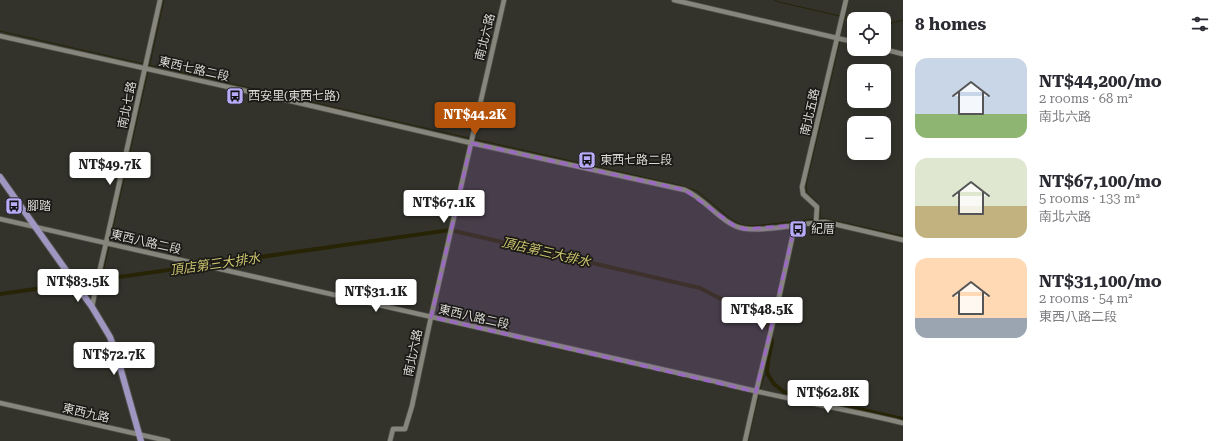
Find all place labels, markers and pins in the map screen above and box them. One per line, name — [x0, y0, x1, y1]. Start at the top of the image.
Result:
bus stop icon: 西安里(東西七路) — [225, 86, 245, 106]
place label: 西安里(東西七路) — [248, 89, 340, 103]
pin: NT$44.2K — [434, 102, 516, 136]
bus stop icon: 東西七路二段 — [577, 150, 597, 170]
pin: NT$49.7K — [69, 152, 151, 186]
place label: 東西七路二段 — [600, 153, 672, 167]
pin: NT$67.1K — [403, 190, 485, 224]
bus stop icon: 腳踏 — [4, 196, 24, 216]
place label: 腳踏 — [27, 199, 51, 213]
bus stop icon: 紀厝 — [788, 219, 808, 239]
place label: 紀厝 — [811, 222, 835, 236]
pin: NT$83.5K — [37, 269, 119, 303]
pin: NT$31.1K — [335, 279, 417, 313]
pin: NT$48.5K — [721, 297, 803, 331]
pin: NT$72.7K — [73, 342, 155, 376]
pin: NT$62.8K — [787, 380, 869, 414]

